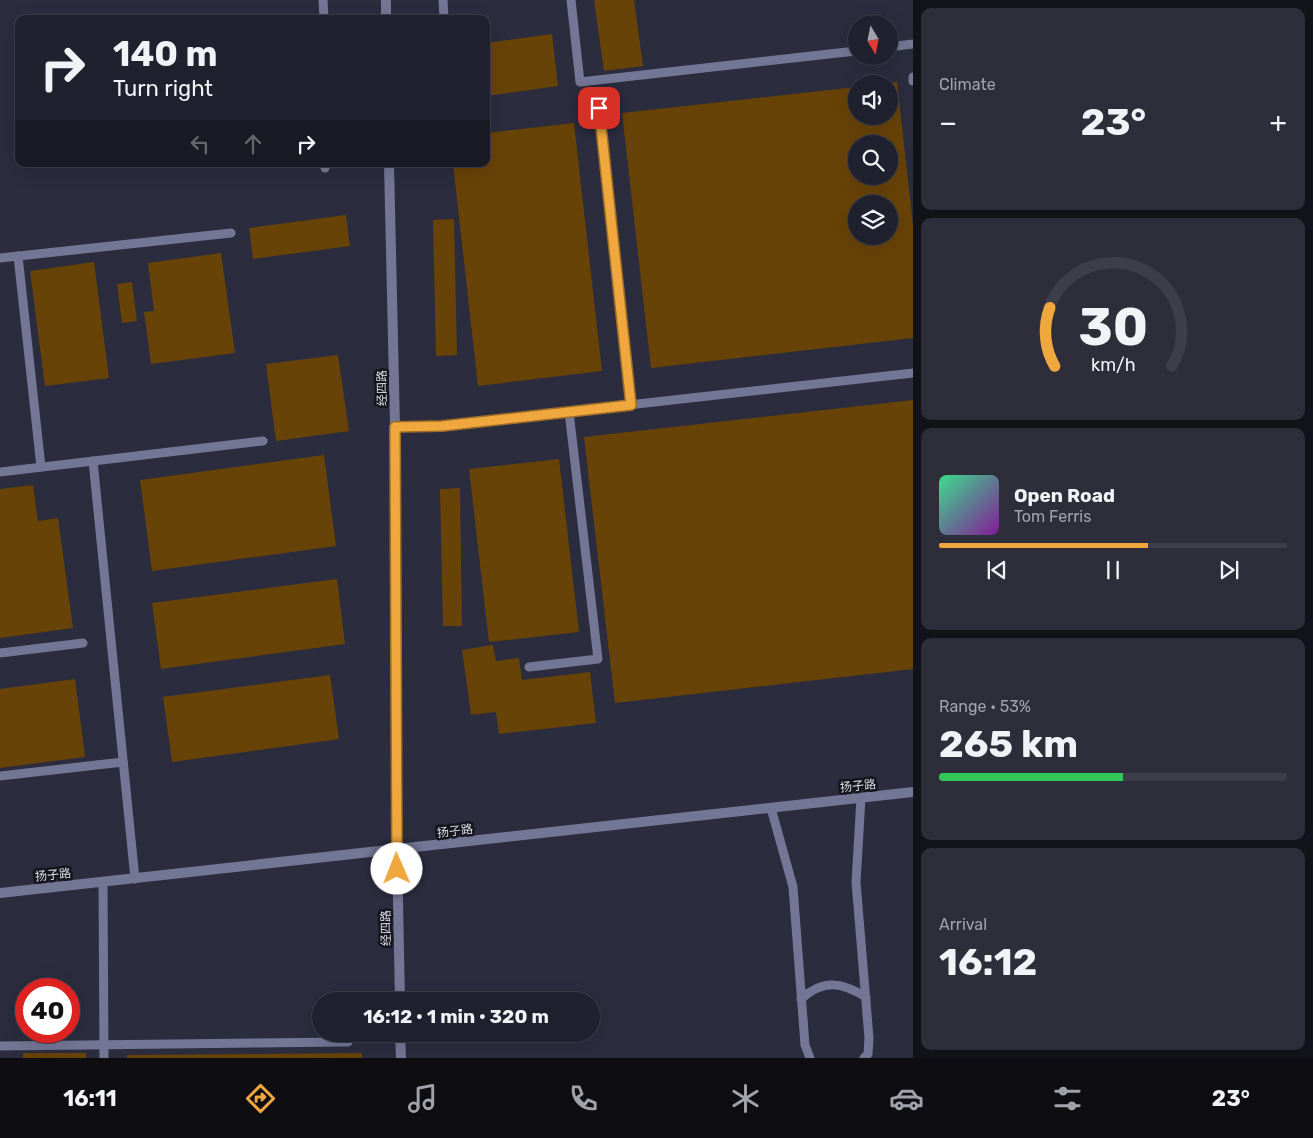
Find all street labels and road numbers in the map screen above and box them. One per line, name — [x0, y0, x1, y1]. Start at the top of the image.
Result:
street label: 经四路 — [375, 370, 389, 406]
street label: 扬子路 — [839, 777, 877, 795]
street label: 扬子路 — [436, 822, 474, 840]
street label: 扬子路 — [34, 866, 72, 884]
street label: 经四路 — [379, 910, 393, 946]

